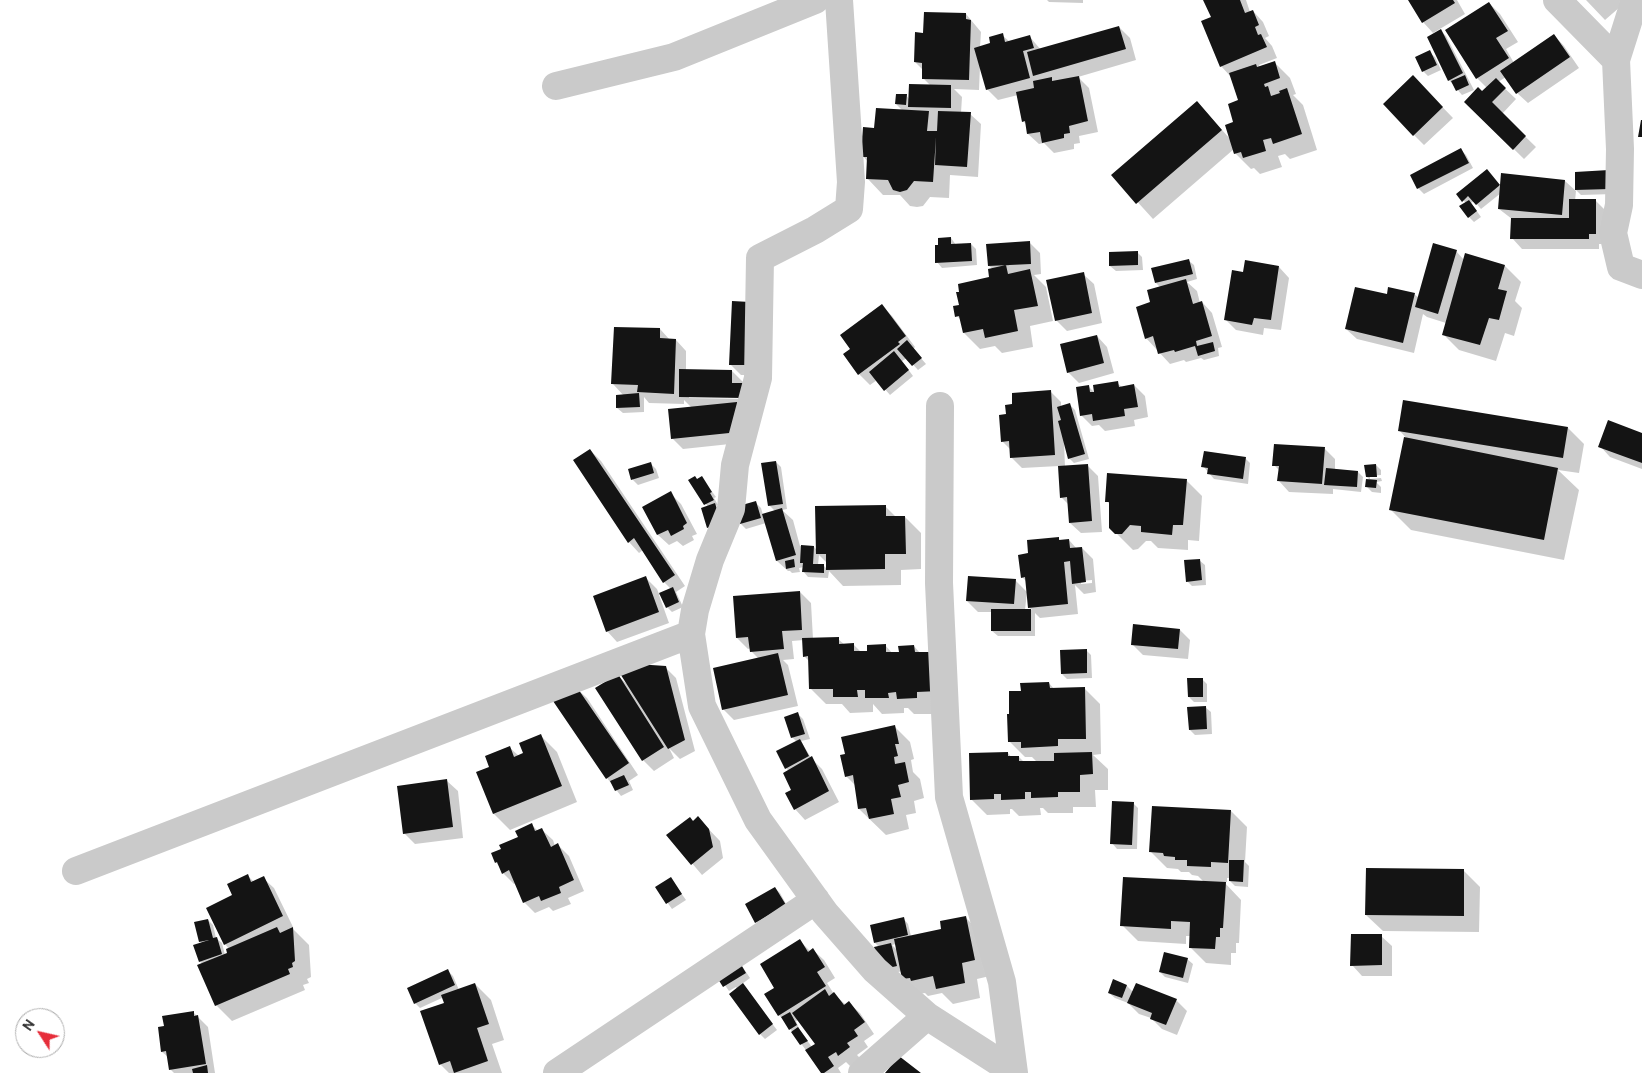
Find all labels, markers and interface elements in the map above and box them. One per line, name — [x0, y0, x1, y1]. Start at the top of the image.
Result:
north arrow — [15, 1008, 65, 1058]
text: N — [18, 1016, 39, 1034]

